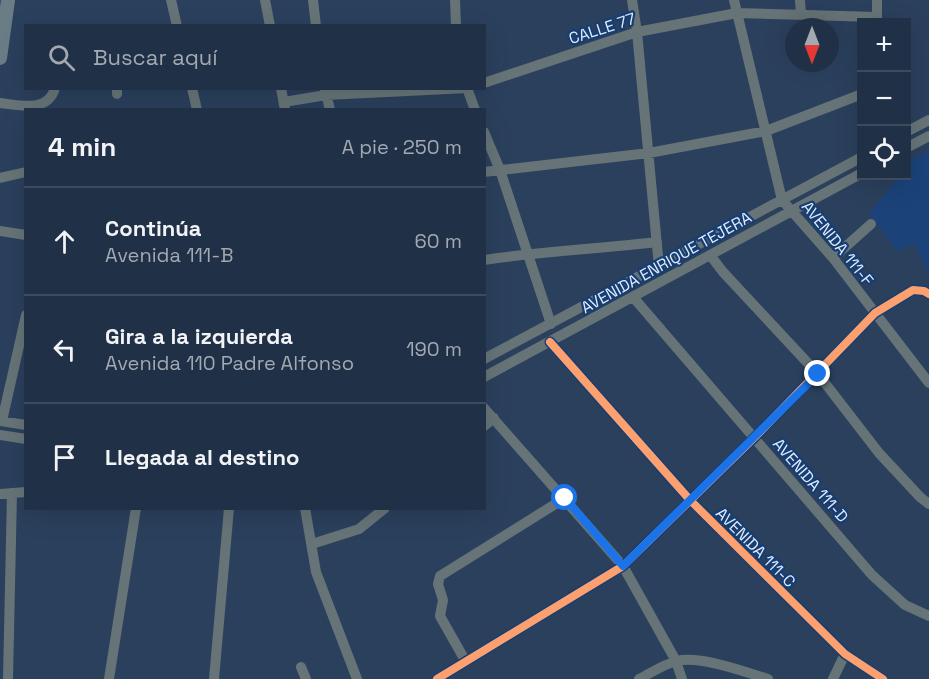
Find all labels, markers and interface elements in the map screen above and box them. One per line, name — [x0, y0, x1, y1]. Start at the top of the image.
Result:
street label: CALLE 77 — [566, 8, 638, 49]
north arrow — [785, 18, 839, 72]
map controls — [857, 18, 911, 180]
button: + — [857, 18, 911, 72]
search box — [24, 24, 486, 90]
icon: search — [45, 41, 78, 74]
text: Buscar aquí — [93, 43, 218, 71]
button: − — [857, 72, 911, 126]
button: locate — [857, 126, 911, 180]
text: 4 min — [48, 130, 116, 164]
text: A pie · 250 m — [342, 134, 462, 160]
street label: AVENIDA 111-F — [797, 197, 878, 290]
street label: AVENIDA ENRIQUE TEJERA — [577, 207, 755, 318]
text: Continúa — [105, 214, 201, 242]
icon: ahead — [48, 225, 81, 258]
text: 60 m — [415, 228, 462, 254]
text: Avenida 111-B — [105, 242, 234, 268]
text: Gira a la izquierda — [105, 322, 293, 350]
icon: left — [48, 333, 81, 366]
text: 190 m — [406, 336, 462, 362]
text: Avenida 110 Padre Alfonso — [105, 350, 354, 376]
route end — [804, 360, 830, 386]
street label: AVENIDA 111-D — [768, 434, 853, 527]
icon: arrive — [48, 441, 81, 474]
text: Llegada al destino — [105, 443, 299, 471]
route start — [551, 484, 577, 510]
street label: AVENIDA 111-C — [711, 503, 800, 592]

